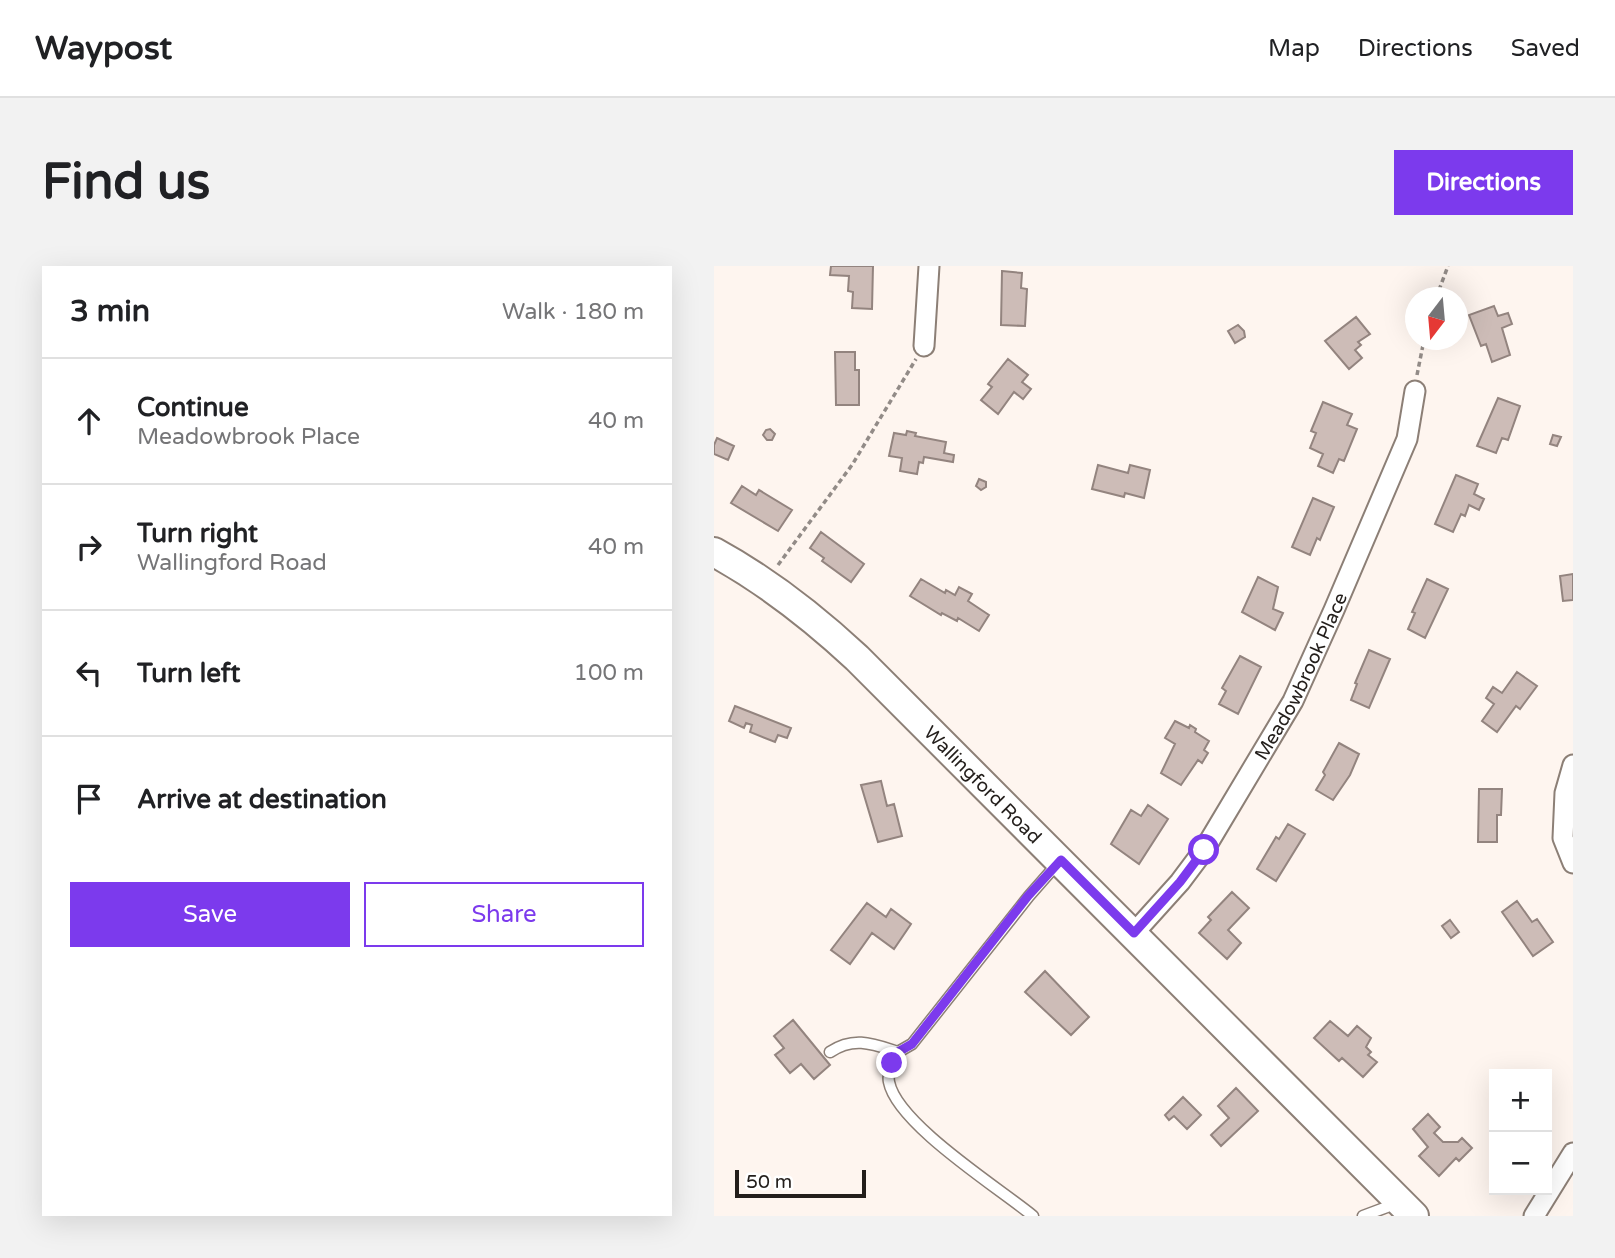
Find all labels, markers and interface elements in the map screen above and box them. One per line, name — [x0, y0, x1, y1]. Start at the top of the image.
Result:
text: Waypost — [35, 29, 172, 68]
text: Map — [1268, 34, 1320, 63]
text: Directions — [1358, 34, 1473, 63]
text: Saved — [1511, 34, 1580, 63]
button: Directions — [1394, 150, 1573, 215]
text: Find us — [42, 153, 210, 212]
north arrow — [1405, 287, 1468, 350]
text: 3 min — [70, 293, 150, 330]
text: Walk · 180 m — [502, 298, 644, 326]
text: Continue — [137, 392, 249, 423]
icon: ahead — [70, 402, 108, 440]
text: 40 m — [588, 407, 644, 435]
text: Meadowbrook Place — [137, 423, 360, 451]
text: Turn right — [137, 518, 258, 549]
icon: right — [70, 528, 108, 566]
text: 40 m — [588, 533, 644, 561]
text: Wallingford Road — [137, 549, 327, 577]
street label: Meadowbrook Place — [1250, 589, 1352, 764]
icon: left — [70, 654, 108, 692]
text: Turn left — [137, 658, 240, 689]
text: 100 m — [574, 659, 644, 687]
street label: Wallingford Road — [919, 722, 1046, 848]
icon: arrive — [70, 780, 108, 818]
text: Arrive at destination — [137, 784, 387, 815]
route start — [1188, 834, 1219, 865]
button: Save — [70, 882, 350, 947]
button: Share — [364, 882, 644, 947]
route end — [876, 1047, 907, 1078]
map controls — [1489, 1069, 1552, 1195]
button: + — [1489, 1069, 1552, 1132]
button: − — [1489, 1132, 1552, 1195]
scale bar — [735, 1167, 866, 1199]
text: 50 m — [746, 1171, 792, 1193]

